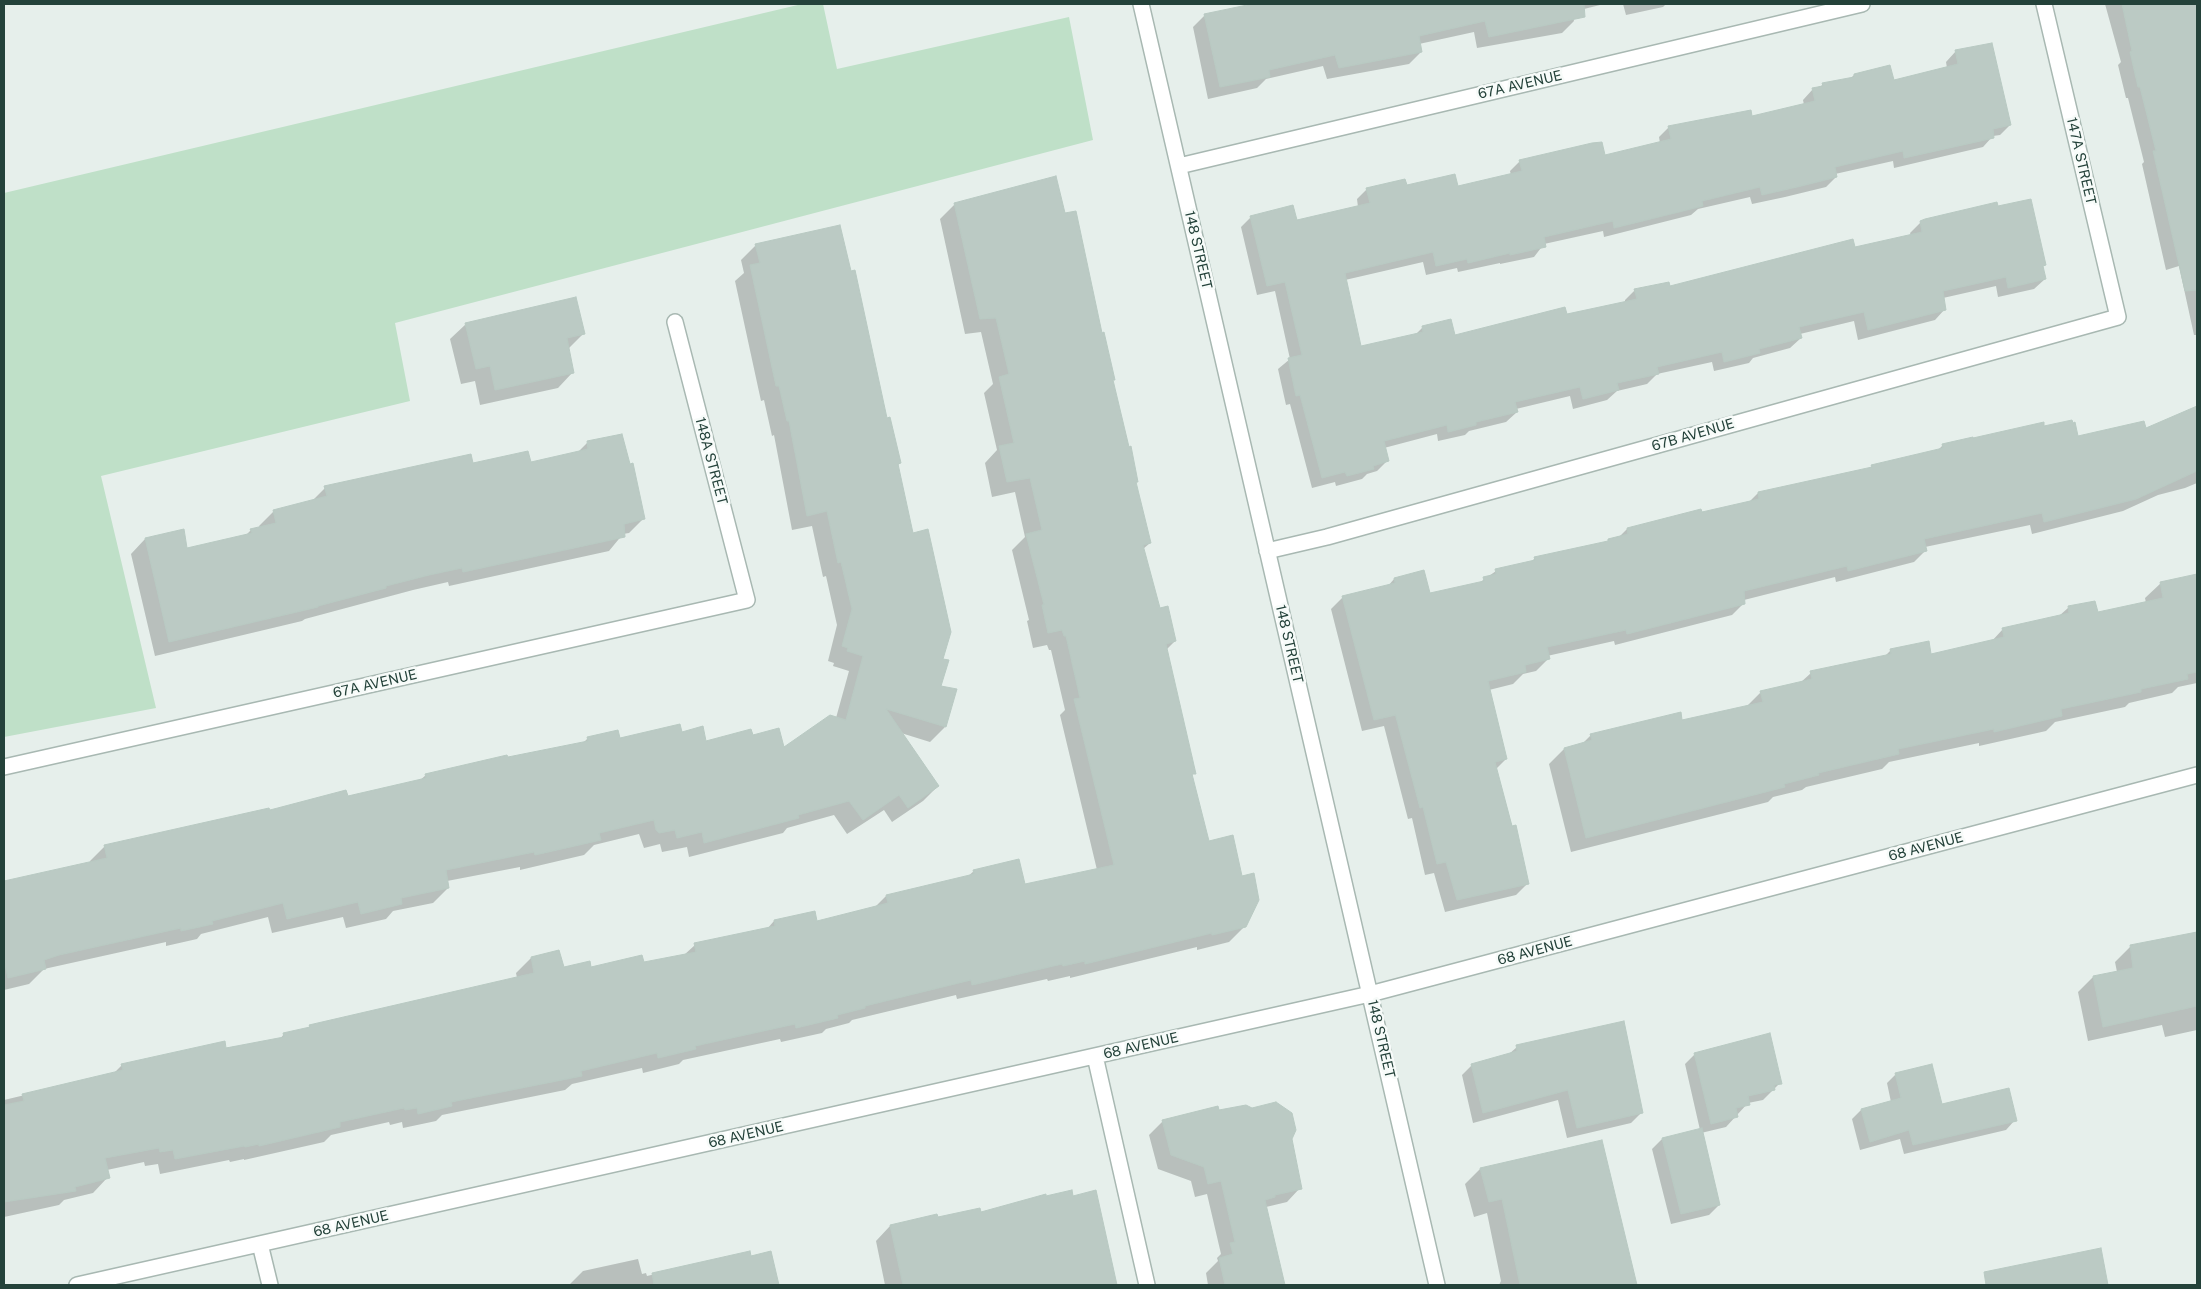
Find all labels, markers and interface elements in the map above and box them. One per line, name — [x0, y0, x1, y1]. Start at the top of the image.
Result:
street label: 67A AVENUE — [1476, 67, 1564, 103]
street label: 147A STREET — [2063, 116, 2099, 206]
street label: 148 STREET — [1181, 209, 1215, 291]
street label: 148A STREET — [691, 415, 731, 507]
street label: 67B AVENUE — [1650, 415, 1736, 455]
street label: 148 STREET — [1272, 603, 1306, 685]
street label: 67A AVENUE — [331, 666, 419, 702]
street label: 68 AVENUE — [1887, 829, 1965, 865]
street label: 68 AVENUE — [1496, 933, 1574, 969]
street label: 148 STREET — [1364, 998, 1398, 1080]
street label: 68 AVENUE — [1102, 1029, 1180, 1063]
street label: 68 AVENUE — [707, 1118, 785, 1152]
street label: 68 AVENUE — [312, 1207, 390, 1241]

